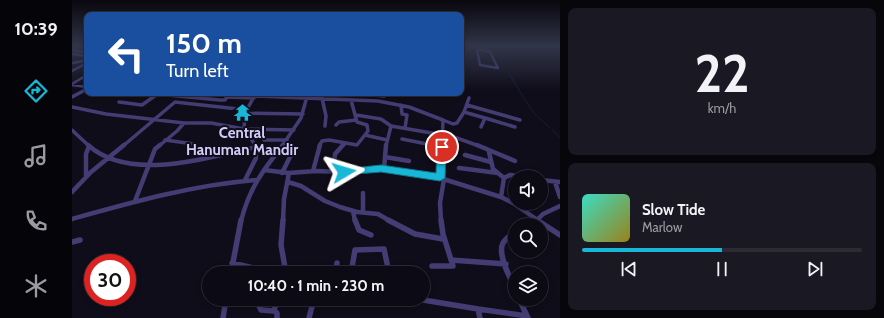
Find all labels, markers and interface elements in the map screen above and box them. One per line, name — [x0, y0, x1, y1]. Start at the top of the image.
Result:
text: 10:39 — [14, 18, 58, 40]
text: 150 m — [166, 26, 242, 60]
icon: left — [100, 28, 152, 80]
text: 22 — [694, 42, 750, 105]
text: Turn left — [166, 60, 229, 82]
icon: directions — [22, 77, 50, 105]
text: km/h — [708, 100, 736, 116]
temple icon: Central Hanuman Mandir — [232, 102, 252, 122]
place label: Central Hanuman Mandir — [186, 124, 298, 159]
pin — [425, 130, 459, 164]
icon: arrive — [431, 136, 453, 158]
icon: music — [22, 142, 50, 170]
position arrow — [323, 151, 365, 193]
map controls — [508, 170, 548, 306]
button: sound — [508, 170, 548, 210]
text: Slow Tide — [642, 201, 705, 219]
icon: phone — [22, 207, 50, 235]
button: search — [508, 218, 548, 258]
text: Marlow — [642, 219, 682, 235]
speed limit sign: 30 — [84, 254, 136, 306]
icon: previous — [618, 258, 640, 280]
icon: pause — [711, 258, 733, 280]
icon: next — [804, 258, 826, 280]
button: layers — [508, 266, 548, 306]
icon: climate — [22, 272, 50, 300]
text: 10:40 · 1 min · 230 m — [248, 277, 384, 295]

